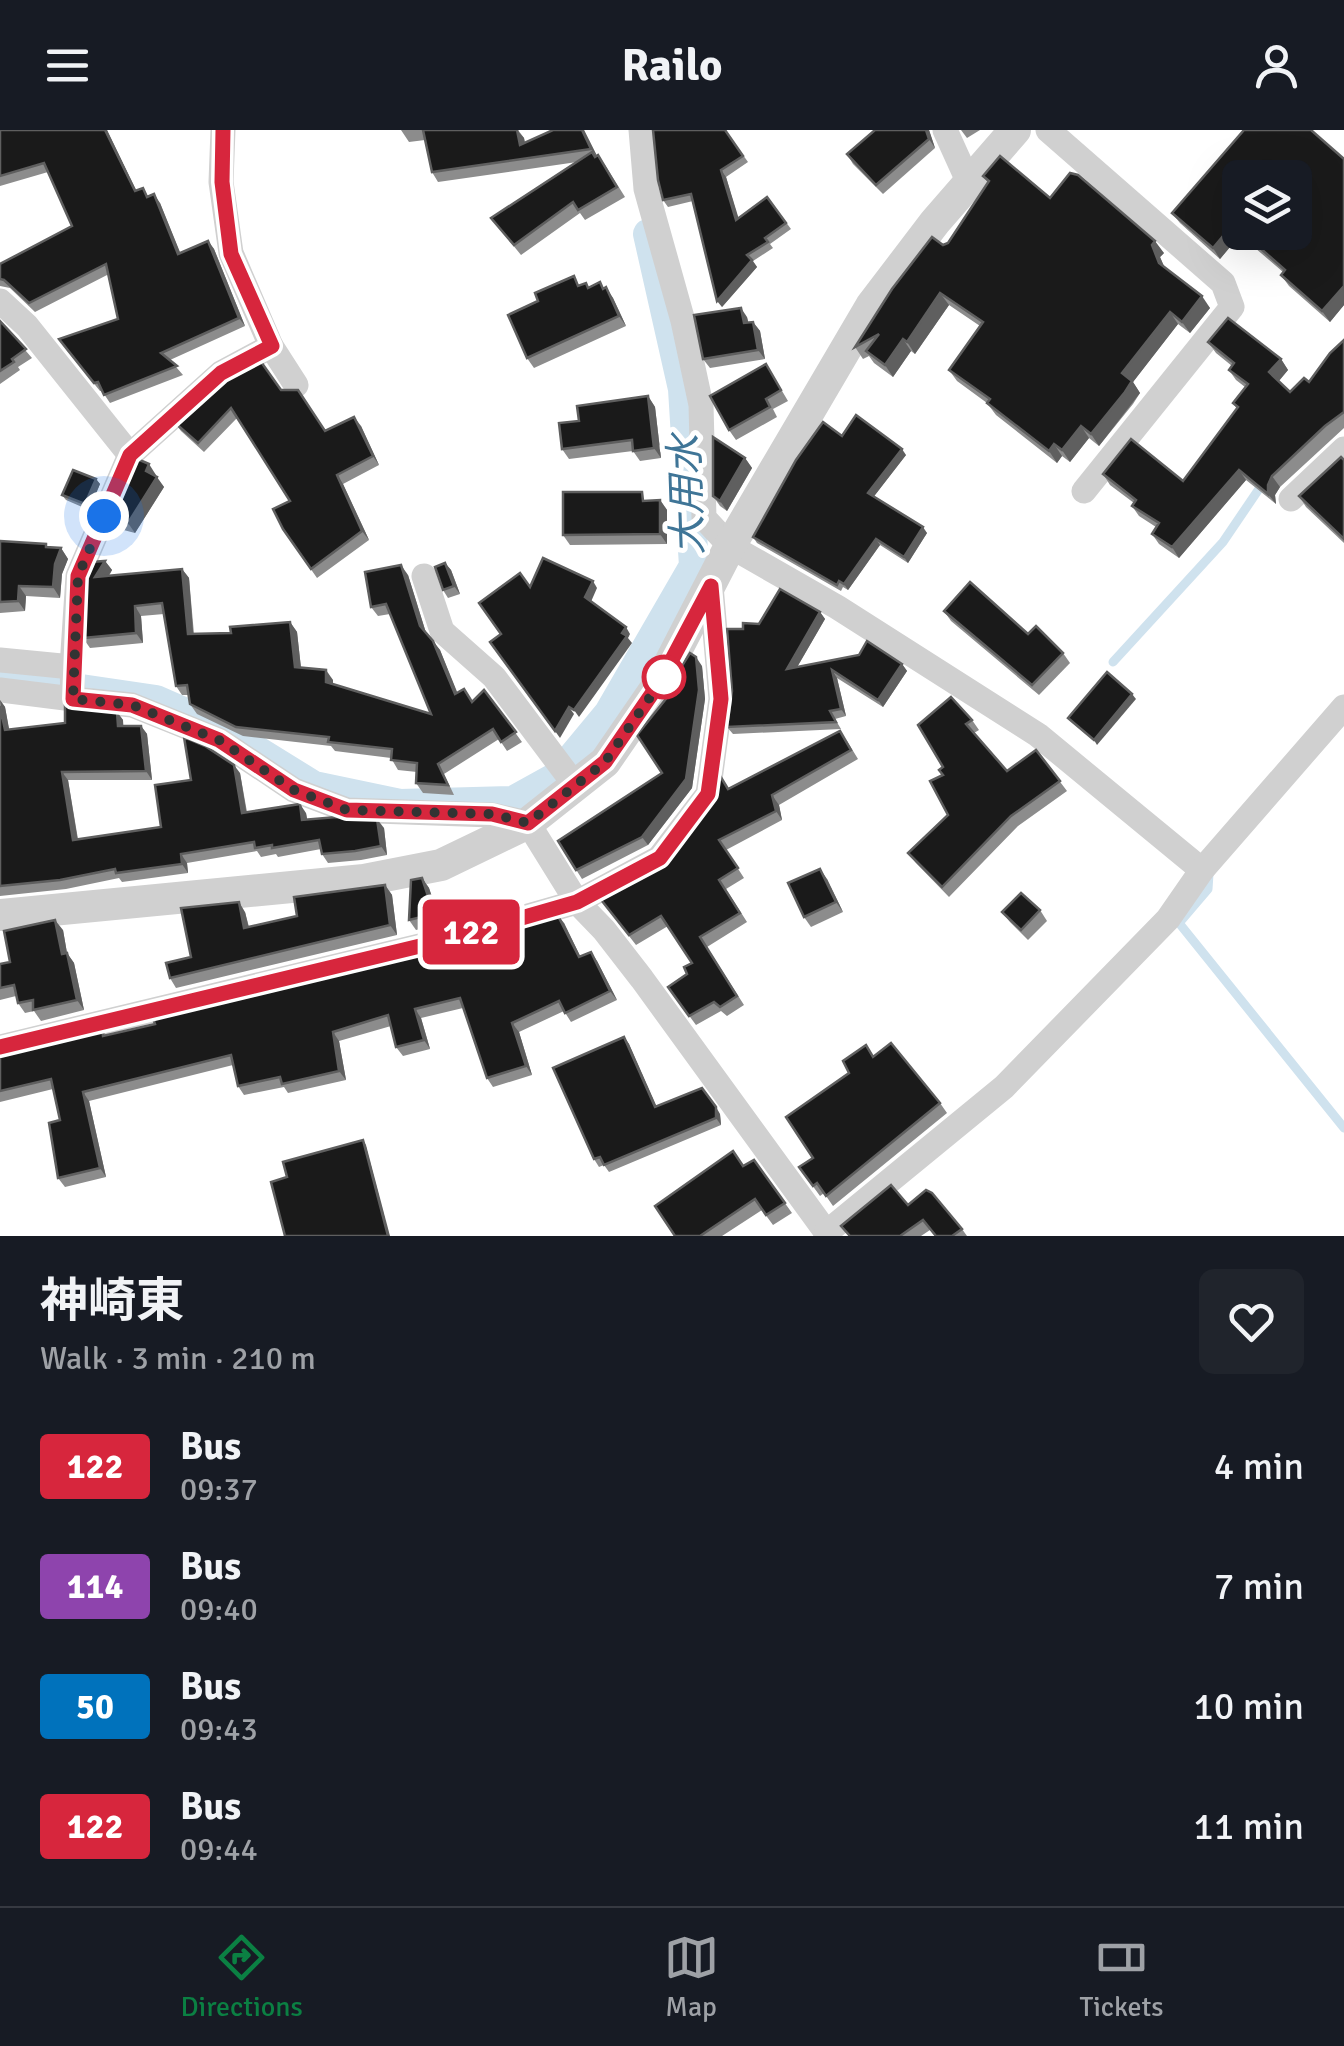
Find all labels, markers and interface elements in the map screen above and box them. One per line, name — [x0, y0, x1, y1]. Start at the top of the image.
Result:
icon: menu — [40, 38, 95, 93]
text: Railo — [621, 38, 723, 93]
icon: person — [1249, 38, 1304, 93]
map controls — [1222, 160, 1312, 250]
button: layers — [1222, 160, 1312, 250]
water label: 大用水 — [660, 430, 714, 556]
your location — [79, 491, 129, 541]
unlabelled marker — [643, 656, 685, 698]
line badge: 122 — [414, 900, 528, 964]
text: 122 — [443, 911, 499, 954]
button: heart — [1199, 1269, 1304, 1374]
text: 神崎東 — [40, 1272, 184, 1331]
text: Walk · 3 min · 210 m — [40, 1339, 316, 1378]
text: Bus — [180, 1423, 241, 1470]
text: 4 min — [1214, 1443, 1304, 1490]
text: 122 — [67, 1445, 123, 1488]
text: 09:37 — [180, 1470, 258, 1509]
text: Bus — [180, 1543, 241, 1590]
text: 7 min — [1214, 1563, 1304, 1610]
text: 114 — [67, 1565, 123, 1608]
text: 09:40 — [180, 1590, 258, 1629]
text: Bus — [180, 1663, 241, 1710]
text: 10 min — [1193, 1683, 1304, 1730]
text: 50 — [76, 1685, 114, 1728]
text: 09:43 — [180, 1710, 258, 1749]
text: Bus — [180, 1783, 241, 1830]
text: 11 min — [1193, 1803, 1304, 1850]
text: 122 — [67, 1805, 123, 1848]
text: 09:44 — [180, 1830, 258, 1869]
tab: Directions — [180, 1930, 303, 2024]
tab: Map — [664, 1930, 719, 2024]
tab: Tickets — [1079, 1930, 1164, 2024]

